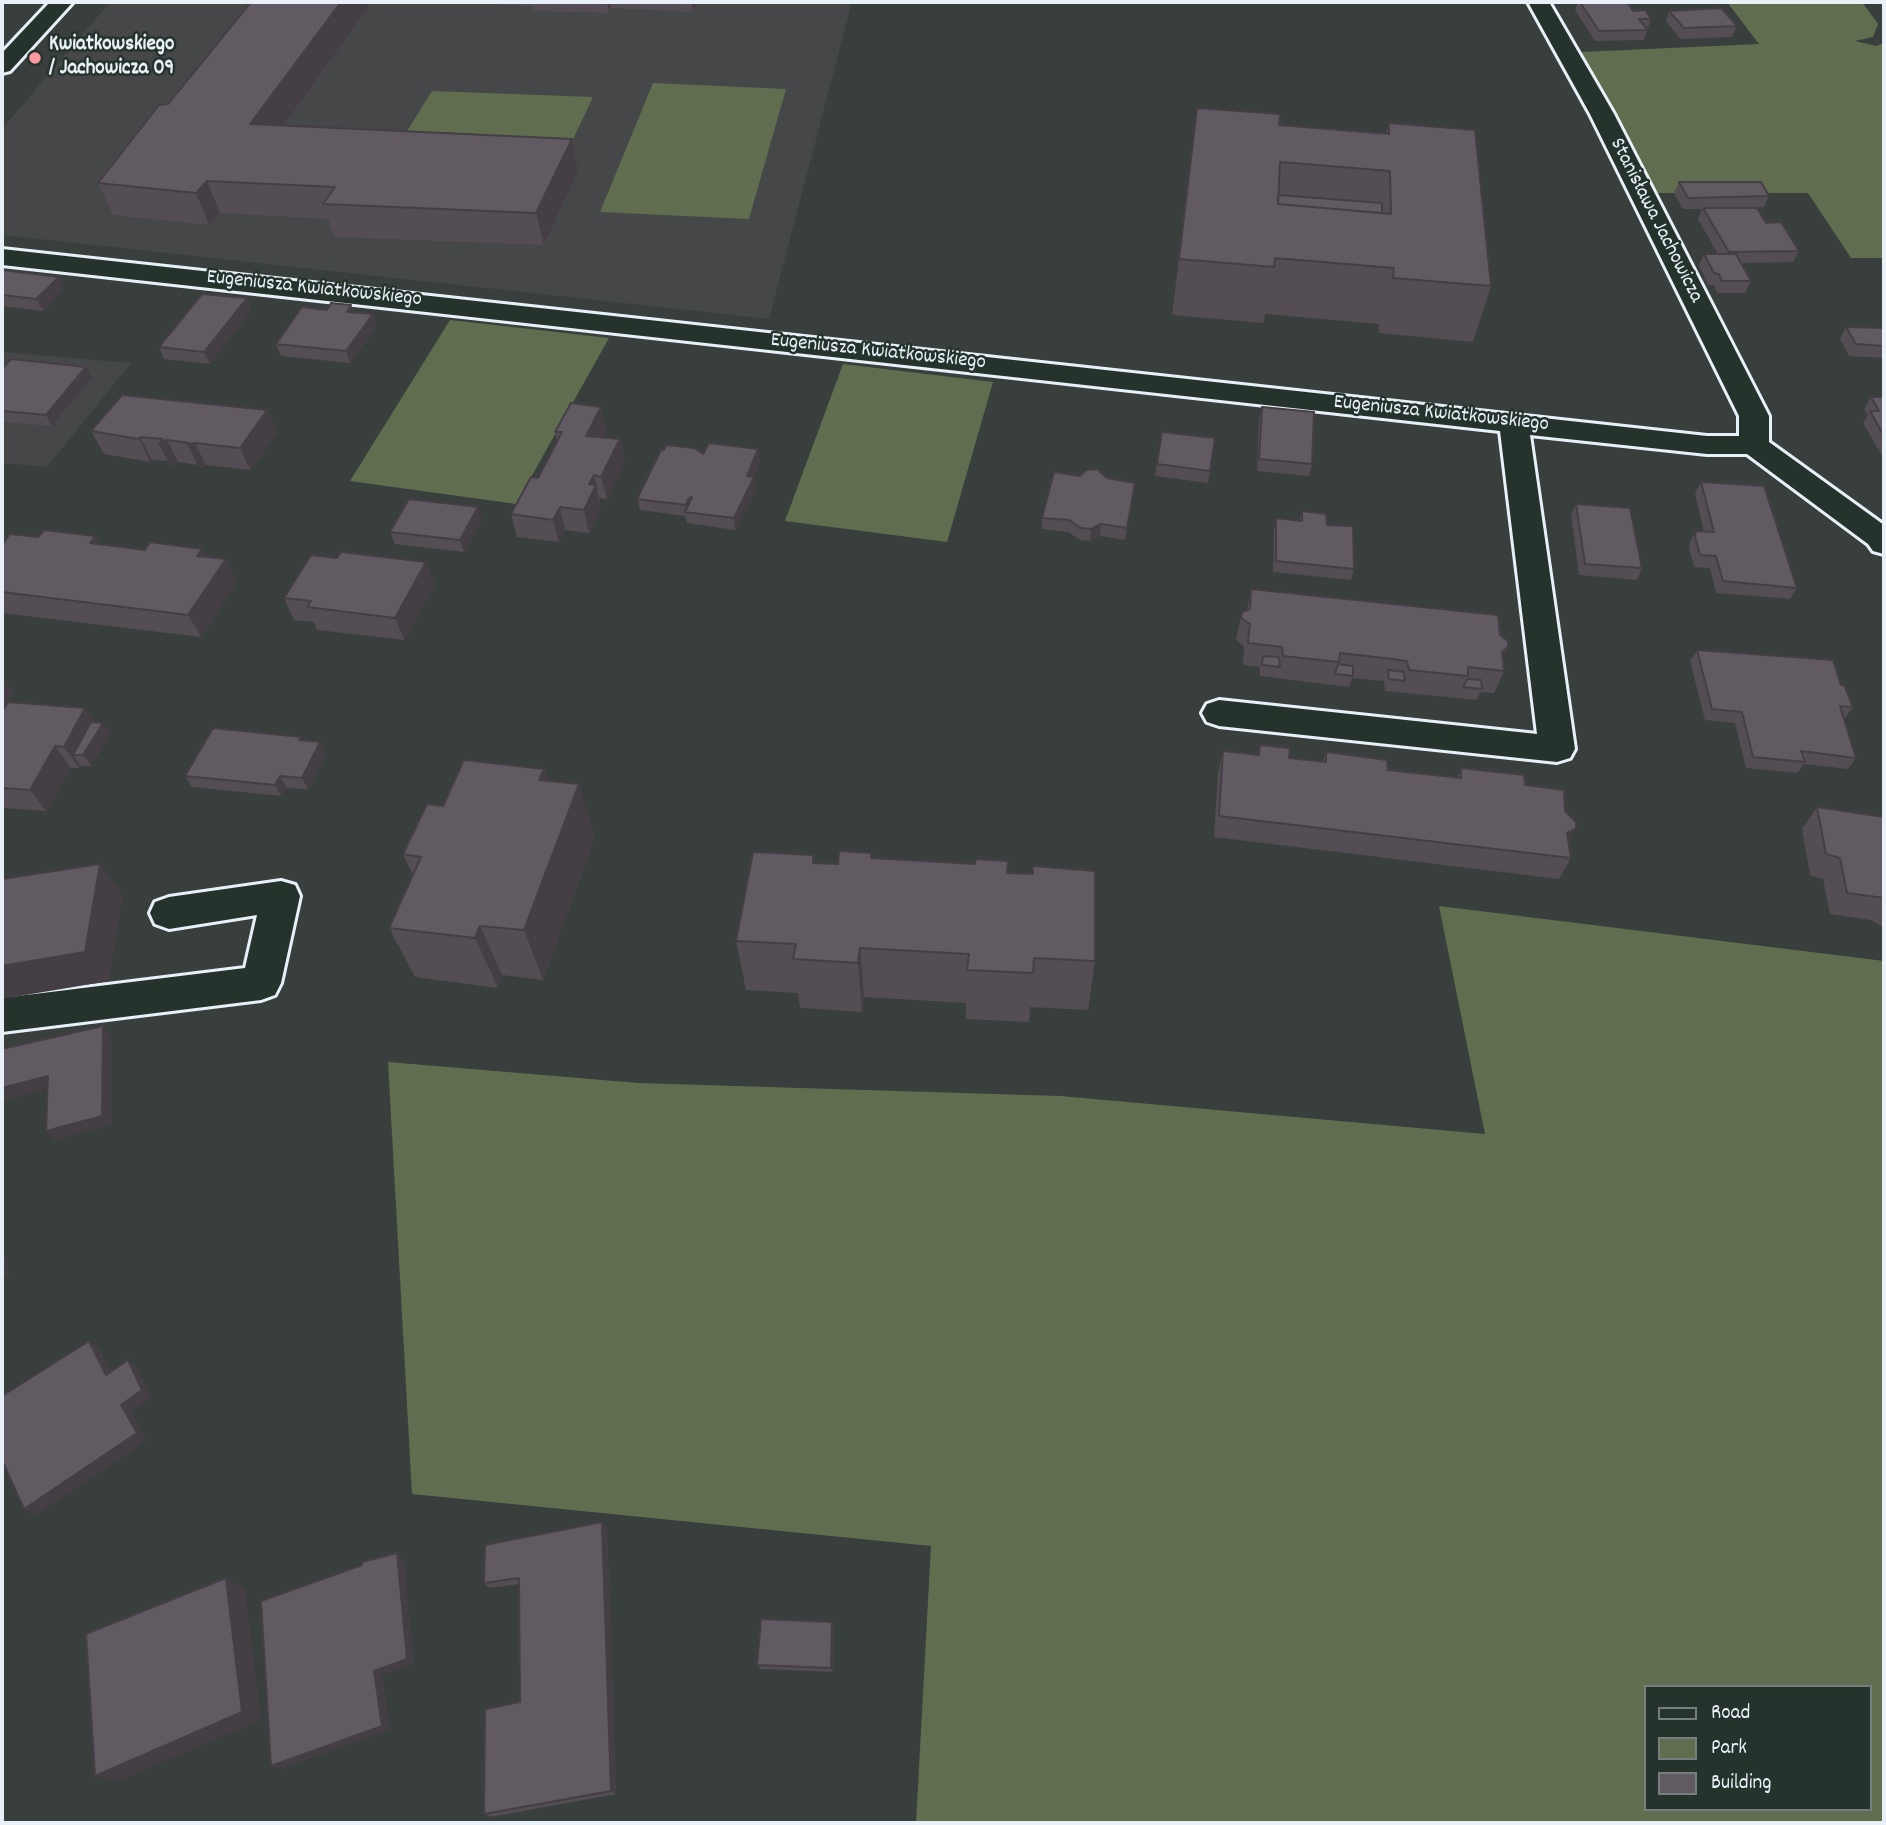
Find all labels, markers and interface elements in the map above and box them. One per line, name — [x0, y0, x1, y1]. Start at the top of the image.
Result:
place label: Kwiatkowskiego / Jachowicza 09 — [49, 33, 174, 83]
marker: Kwiatkowskiego / Jachowicza 09 — [27, 50, 43, 66]
street label: Stanisława Jachowicza — [1603, 135, 1707, 307]
street label: Eugeniusza Kwiatkowskiego — [205, 266, 423, 314]
street label: Eugeniusza Kwiatkowskiego — [769, 329, 987, 377]
street label: Eugeniusza Kwiatkowskiego — [1332, 391, 1550, 439]
legend — [1644, 1685, 1872, 1811]
text: Road — [1711, 1699, 1750, 1729]
text: Park — [1711, 1734, 1747, 1764]
text: Building — [1711, 1769, 1771, 1799]

